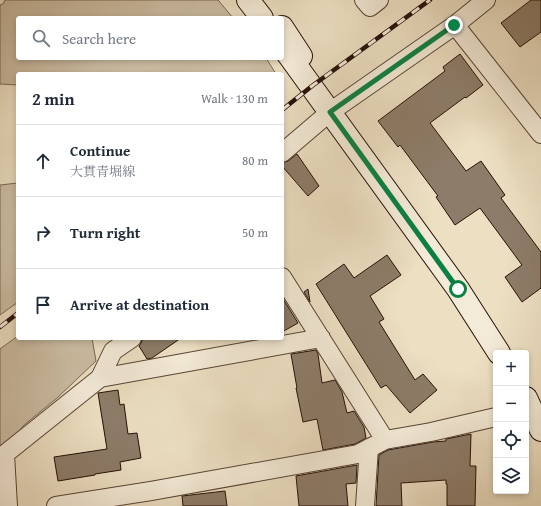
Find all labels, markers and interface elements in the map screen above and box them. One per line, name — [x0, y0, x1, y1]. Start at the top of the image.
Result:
search box — [16, 16, 284, 60]
route end — [445, 16, 463, 34]
icon: search — [30, 27, 52, 49]
text: Search here — [62, 28, 136, 49]
text: 2 min — [32, 86, 74, 111]
text: Walk · 130 m — [201, 89, 268, 108]
text: Continue — [70, 140, 131, 161]
icon: ahead — [32, 150, 54, 172]
text: 80 m — [242, 151, 268, 170]
text: 大貫青堀線 — [70, 162, 135, 181]
icon: right — [32, 222, 54, 244]
text: Turn right — [70, 222, 141, 243]
text: 50 m — [242, 223, 268, 242]
route start — [449, 280, 467, 298]
icon: arrive — [32, 294, 54, 316]
text: Arrive at destination — [70, 294, 209, 315]
map controls — [493, 350, 529, 494]
button: + — [493, 350, 529, 386]
button: − — [493, 386, 529, 422]
button: locate — [493, 422, 529, 458]
button: layers — [493, 458, 529, 494]

